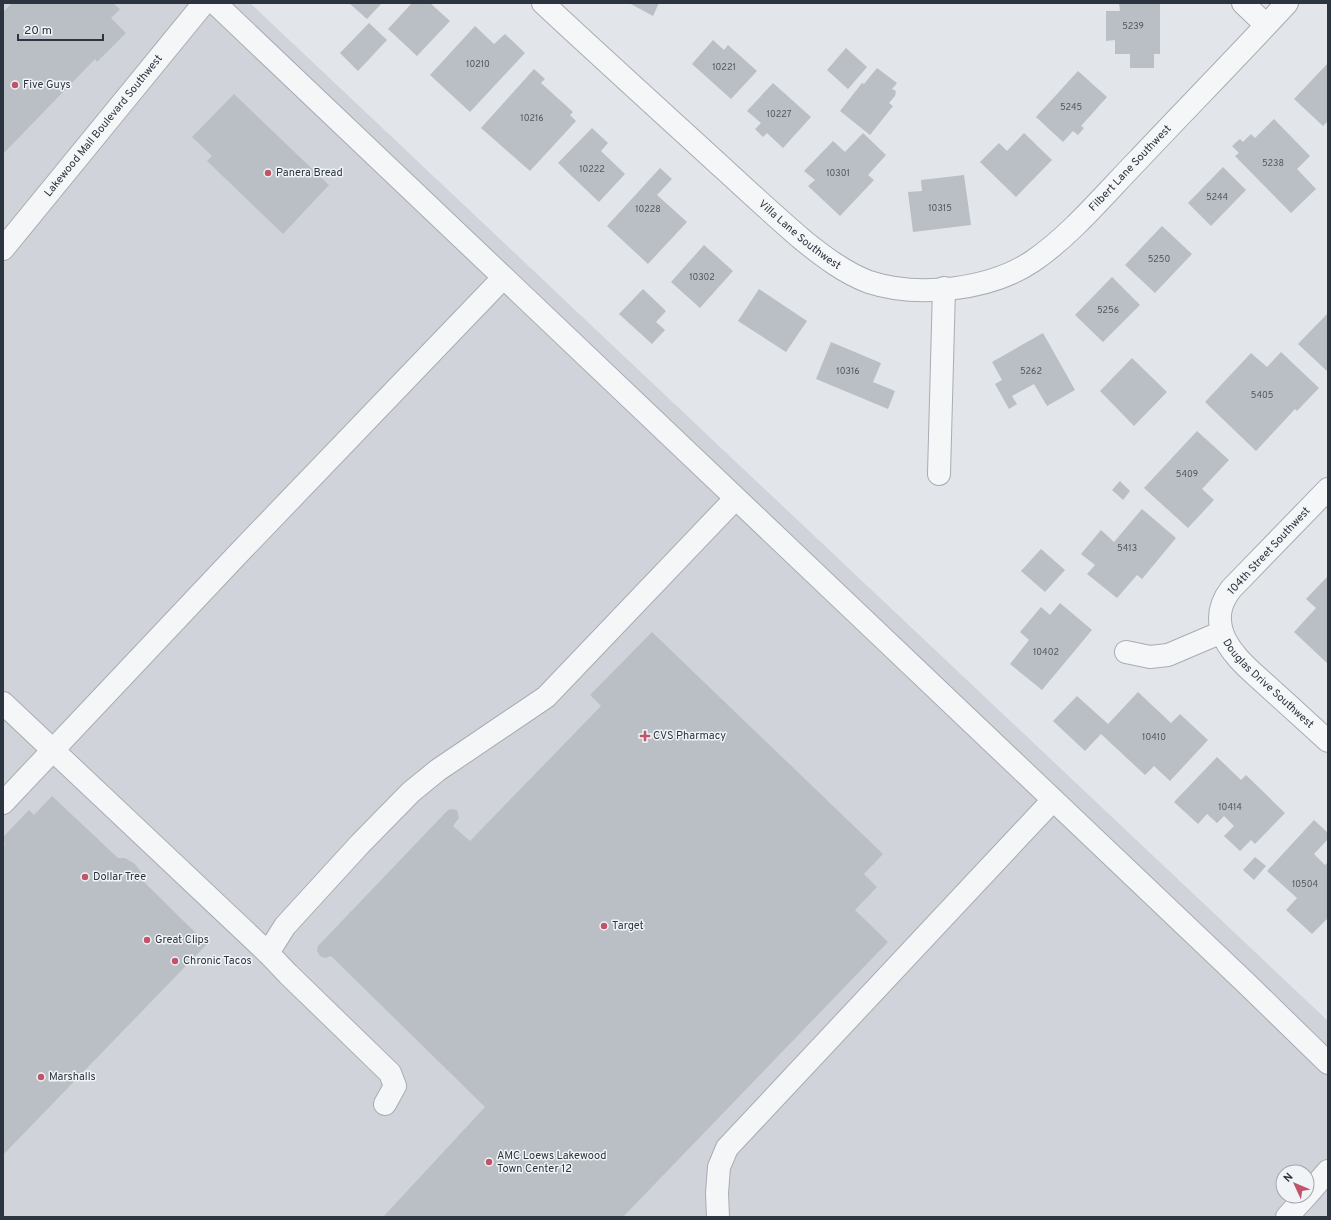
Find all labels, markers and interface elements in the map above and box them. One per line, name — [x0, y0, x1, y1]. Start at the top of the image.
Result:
scale bar — [18, 16, 103, 42]
house number: 5239 — [1122, 21, 1144, 32]
text: 20 m — [24, 23, 52, 39]
street label: Lakewood Mall Boulevard Southwest — [41, 52, 166, 200]
house number: 10210 — [466, 59, 490, 70]
house number: 10221 — [712, 62, 736, 73]
place label: Five Guys — [23, 78, 71, 92]
marker: Five Guys — [10, 80, 20, 90]
house number: 5245 — [1060, 102, 1082, 113]
house number: 10227 — [767, 109, 792, 120]
house number: 10216 — [520, 113, 544, 124]
street label: Filbert Lane Southwest — [1086, 122, 1174, 215]
house number: 5238 — [1262, 158, 1284, 169]
house number: 10222 — [579, 164, 605, 175]
place label: Panera Bread — [276, 166, 343, 180]
marker: Panera Bread — [263, 168, 273, 178]
house number: 10301 — [826, 168, 850, 179]
house number: 5244 — [1206, 192, 1228, 203]
street label: Villa Lane Southwest — [755, 197, 843, 273]
house number: 10315 — [928, 203, 952, 214]
house number: 10228 — [635, 204, 661, 215]
house number: 5250 — [1148, 254, 1170, 265]
house number: 10302 — [689, 272, 715, 283]
house number: 5256 — [1097, 305, 1119, 316]
house number: 10316 — [836, 366, 860, 377]
house number: 5262 — [1020, 366, 1042, 377]
house number: 5405 — [1251, 390, 1273, 401]
house number: 5409 — [1176, 469, 1198, 480]
street label: 104th Street Southwest — [1225, 504, 1313, 598]
house number: 5413 — [1117, 543, 1137, 554]
street label: Douglas Drive Southwest — [1219, 636, 1316, 731]
house number: 10402 — [1033, 647, 1059, 658]
place label: CVS Pharmacy — [653, 729, 726, 743]
marker: CVS Pharmacy — [640, 731, 650, 741]
house number: 10410 — [1142, 732, 1166, 743]
house number: 10414 — [1218, 802, 1242, 813]
place label: Dollar Tree — [93, 870, 146, 884]
marker: Dollar Tree — [80, 872, 90, 882]
house number: 10504 — [1292, 879, 1318, 890]
place label: Target — [612, 919, 644, 933]
marker: Target — [599, 921, 609, 931]
place label: Great Clips — [155, 933, 209, 947]
marker: Great Clips — [142, 935, 152, 945]
place label: Chronic Tacos — [183, 954, 252, 968]
marker: Chronic Tacos — [170, 956, 180, 966]
place label: Marshalls — [49, 1070, 96, 1084]
marker: Marshalls — [36, 1072, 46, 1082]
place label: AMC Loews Lakewood Town Center 12 — [497, 1149, 606, 1176]
marker: AMC Loews Lakewood Town Center 12 — [484, 1157, 494, 1167]
north arrow — [1275, 1164, 1315, 1204]
text: N — [1281, 1170, 1296, 1185]

